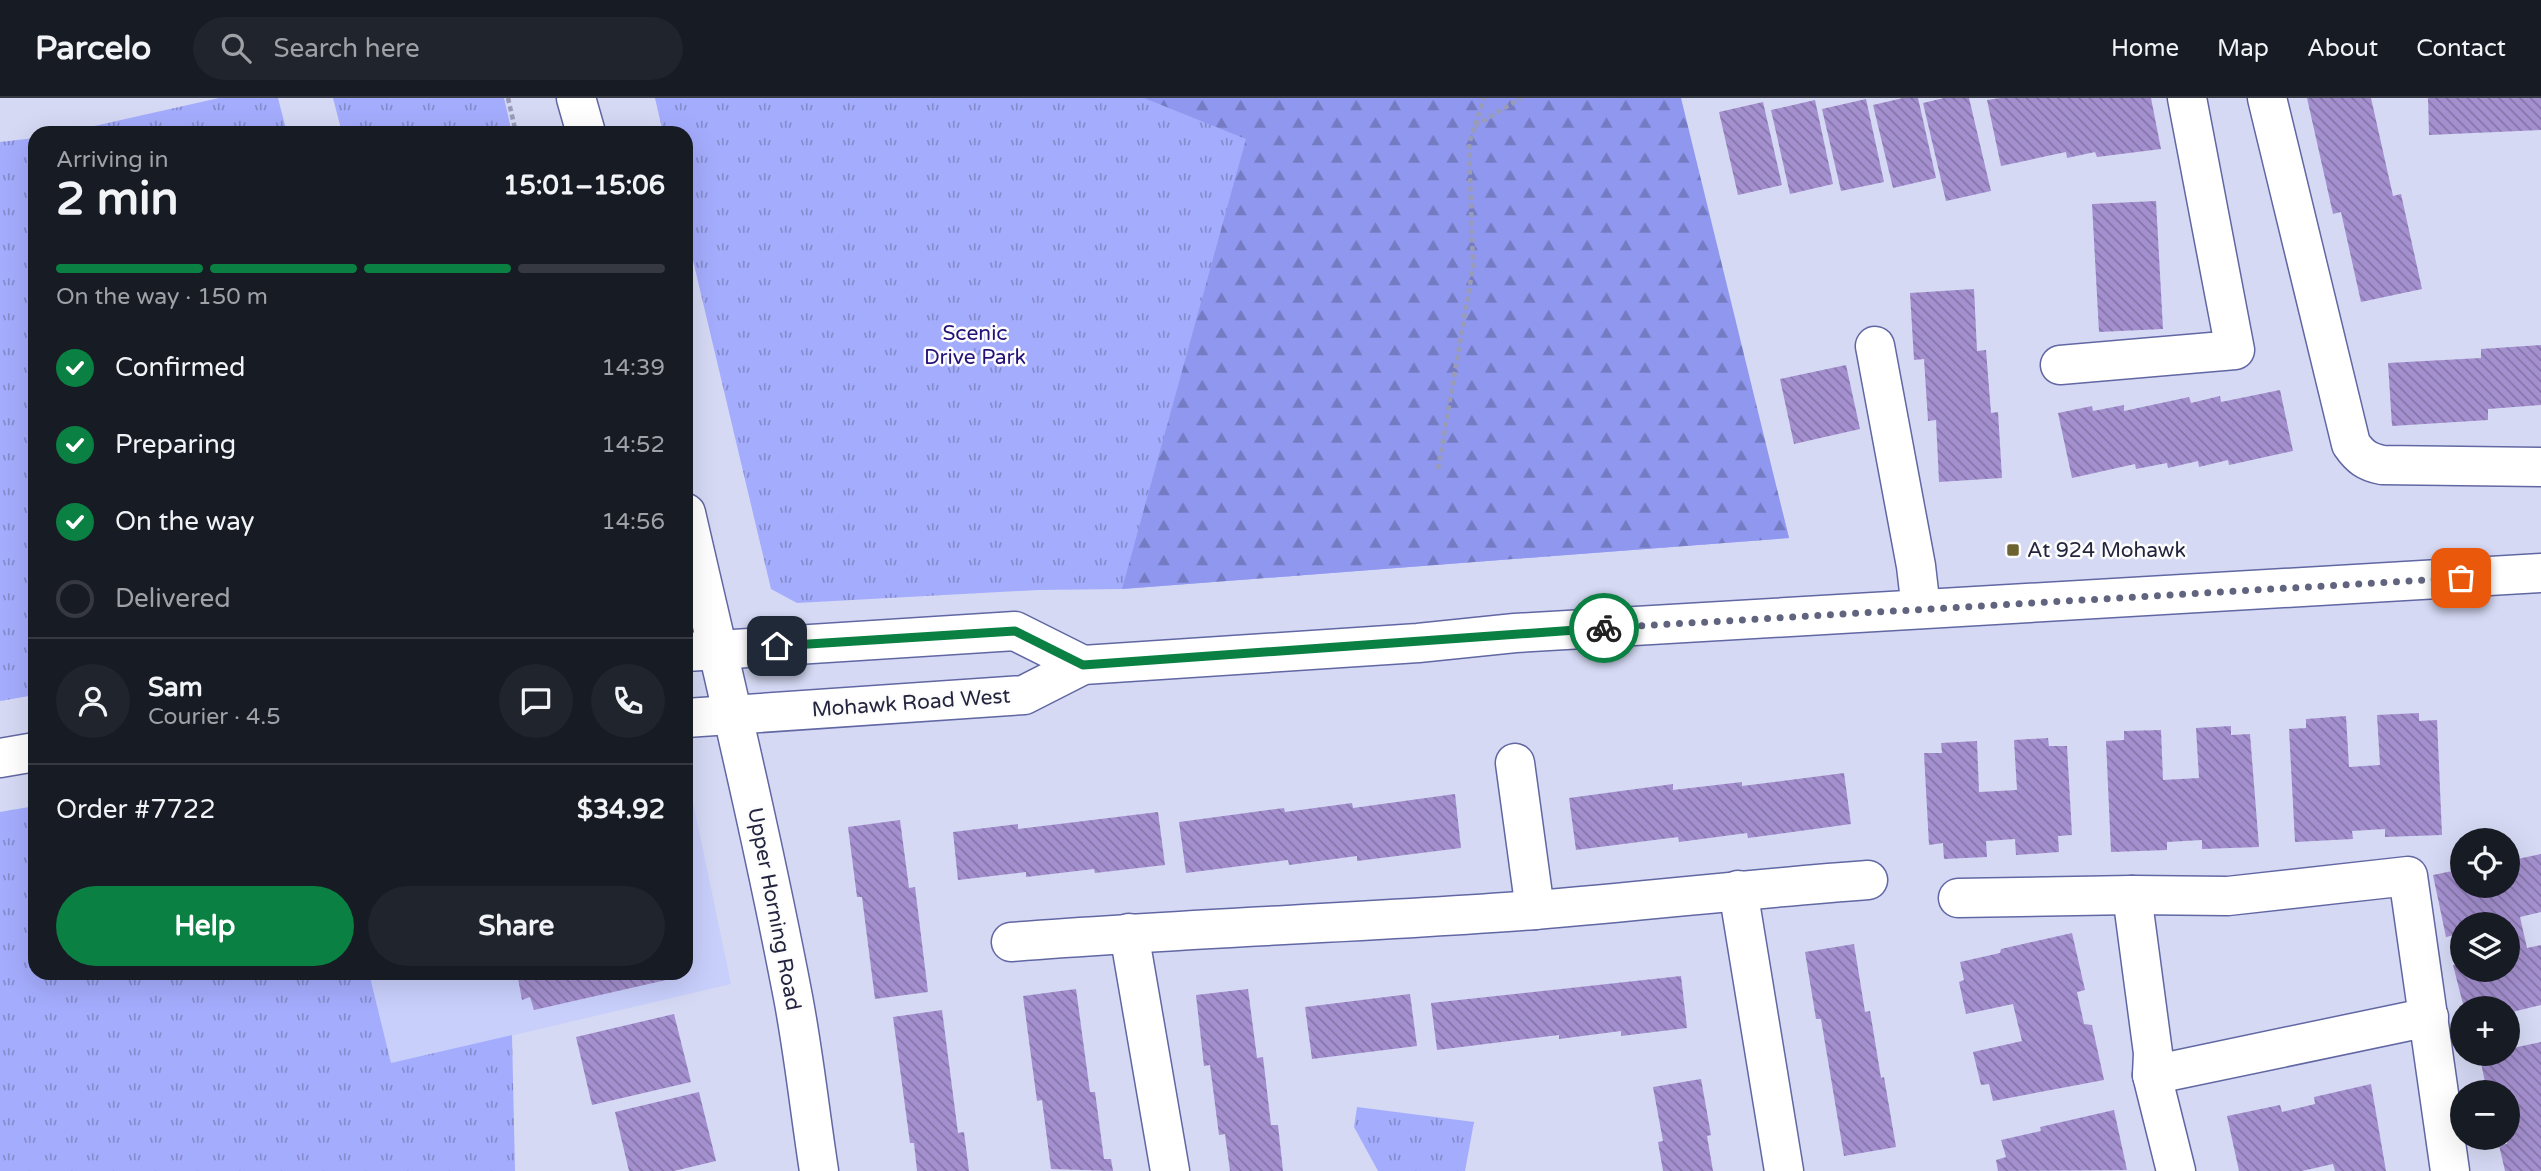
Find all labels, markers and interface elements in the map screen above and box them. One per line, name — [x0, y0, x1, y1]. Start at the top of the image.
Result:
search box — [193, 17, 683, 80]
text: Parcelo — [35, 29, 151, 68]
icon: search — [217, 29, 255, 67]
text: Search here — [273, 33, 420, 64]
text: Home — [2111, 34, 2179, 63]
text: Map — [2217, 34, 2269, 63]
text: About — [2307, 34, 2378, 63]
text: Contact — [2416, 34, 2506, 63]
text: Arriving in — [56, 146, 169, 174]
text: 15:01–15:06 — [503, 170, 665, 201]
text: 2 min — [56, 172, 179, 227]
text: On the way · 150 m — [56, 283, 268, 311]
park label: Scenic Drive Park — [924, 321, 1026, 370]
icon: check — [56, 349, 94, 387]
text: Confirmed — [115, 352, 245, 383]
text: 14:39 — [601, 354, 665, 382]
icon: check — [56, 426, 94, 464]
text: Preparing — [115, 429, 236, 460]
text: 14:52 — [601, 431, 665, 459]
icon: check — [56, 503, 94, 541]
text: On the way — [115, 506, 255, 537]
text: 14:56 — [601, 508, 665, 536]
place label: At 924 Mohawk — [2027, 538, 2186, 563]
marker: At 924 Mohawk — [2005, 542, 2021, 558]
pin — [2431, 548, 2491, 608]
icon: bag — [2442, 559, 2480, 597]
text: Delivered — [115, 583, 231, 614]
courier — [1569, 593, 1639, 663]
icon: bike — [1585, 609, 1623, 647]
pin — [747, 616, 807, 676]
icon: home — [758, 627, 796, 665]
button: person — [56, 664, 130, 738]
button: chat — [499, 664, 573, 738]
button: phone — [591, 664, 665, 738]
text: Sam — [148, 672, 203, 703]
street label: Mohawk Road West — [811, 684, 1011, 722]
text: Courier · 4.5 — [148, 703, 281, 731]
text: Order #7722 — [56, 794, 216, 825]
text: $34.92 — [577, 794, 665, 825]
street label: Upper Horning Road — [742, 805, 806, 1013]
map controls — [2450, 828, 2520, 1150]
button: locate — [2450, 828, 2520, 898]
button: Help — [56, 886, 354, 966]
button: Share — [368, 886, 665, 966]
button: layers — [2450, 912, 2520, 982]
button: + — [2450, 996, 2520, 1066]
button: − — [2450, 1080, 2520, 1150]

